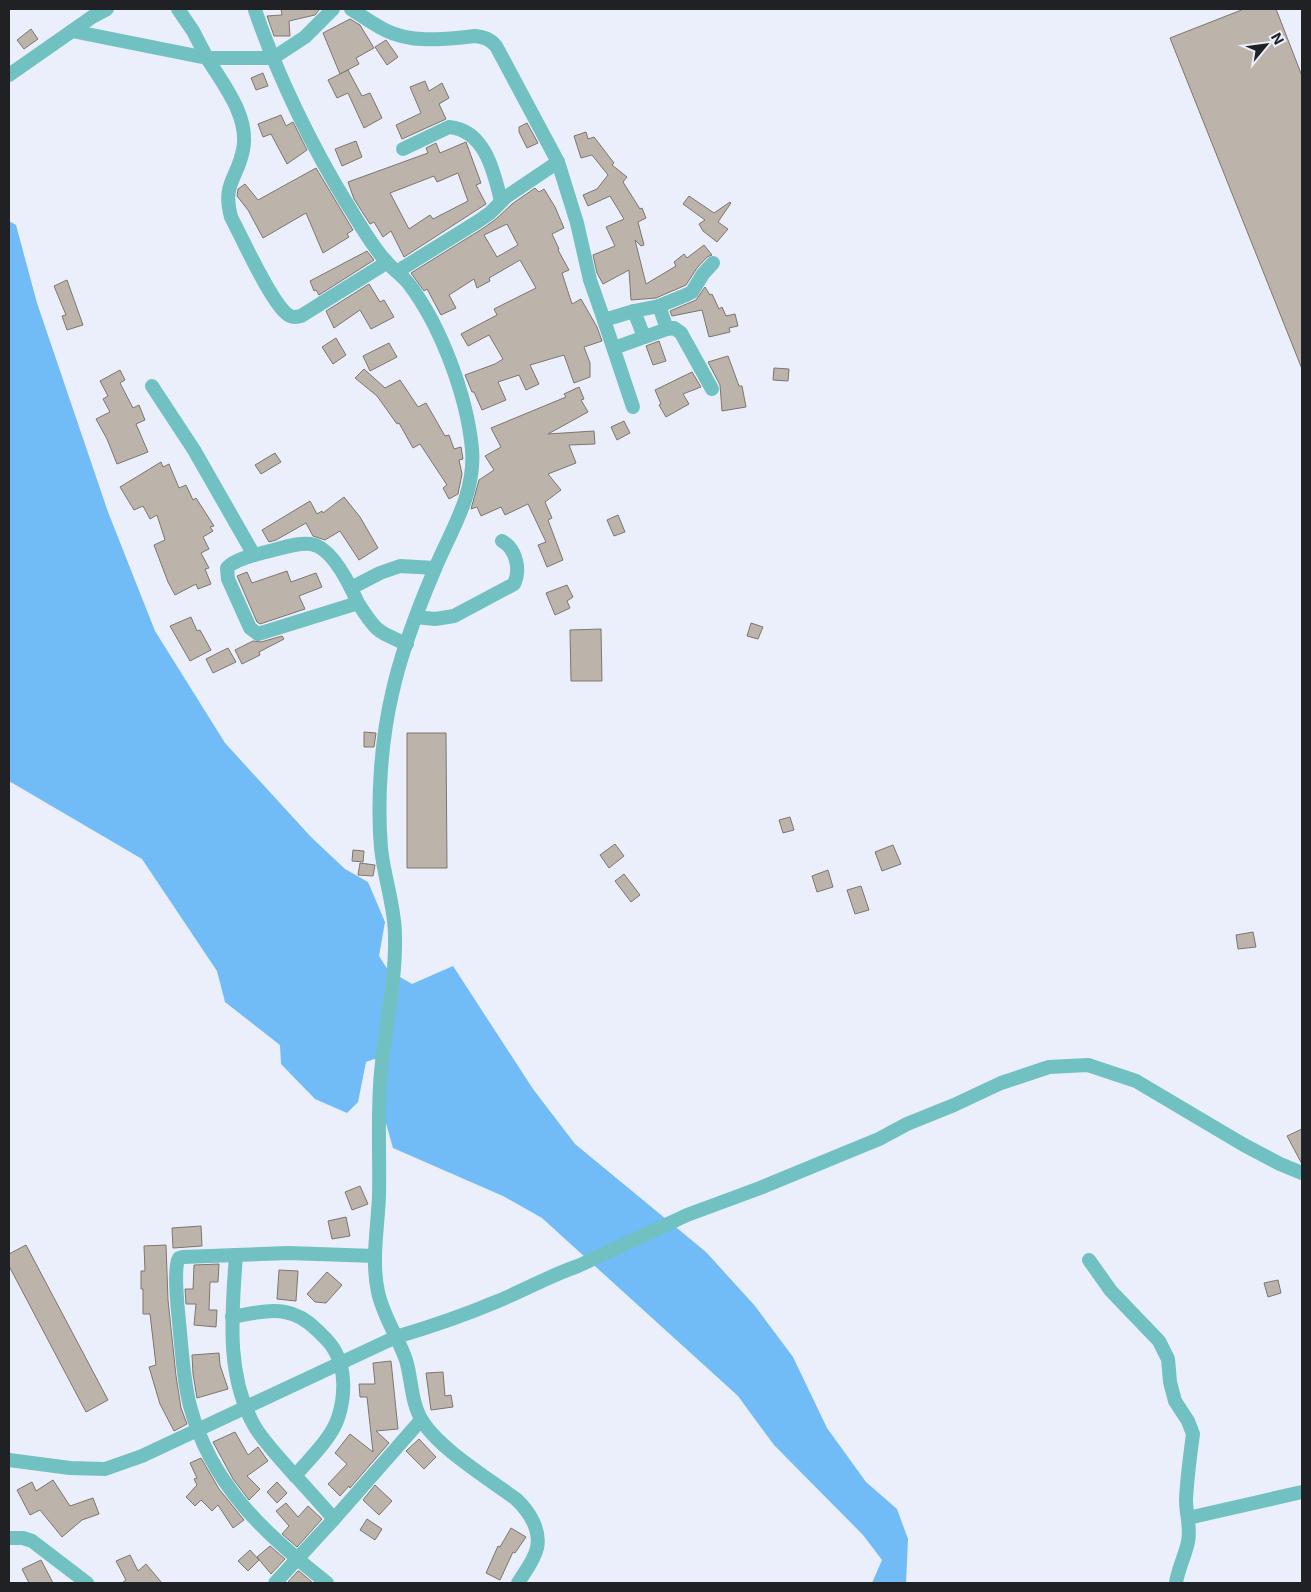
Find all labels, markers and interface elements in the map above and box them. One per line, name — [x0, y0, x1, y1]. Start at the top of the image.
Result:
north arrow — [1241, 20, 1291, 70]
text: N — [1268, 30, 1288, 47]

